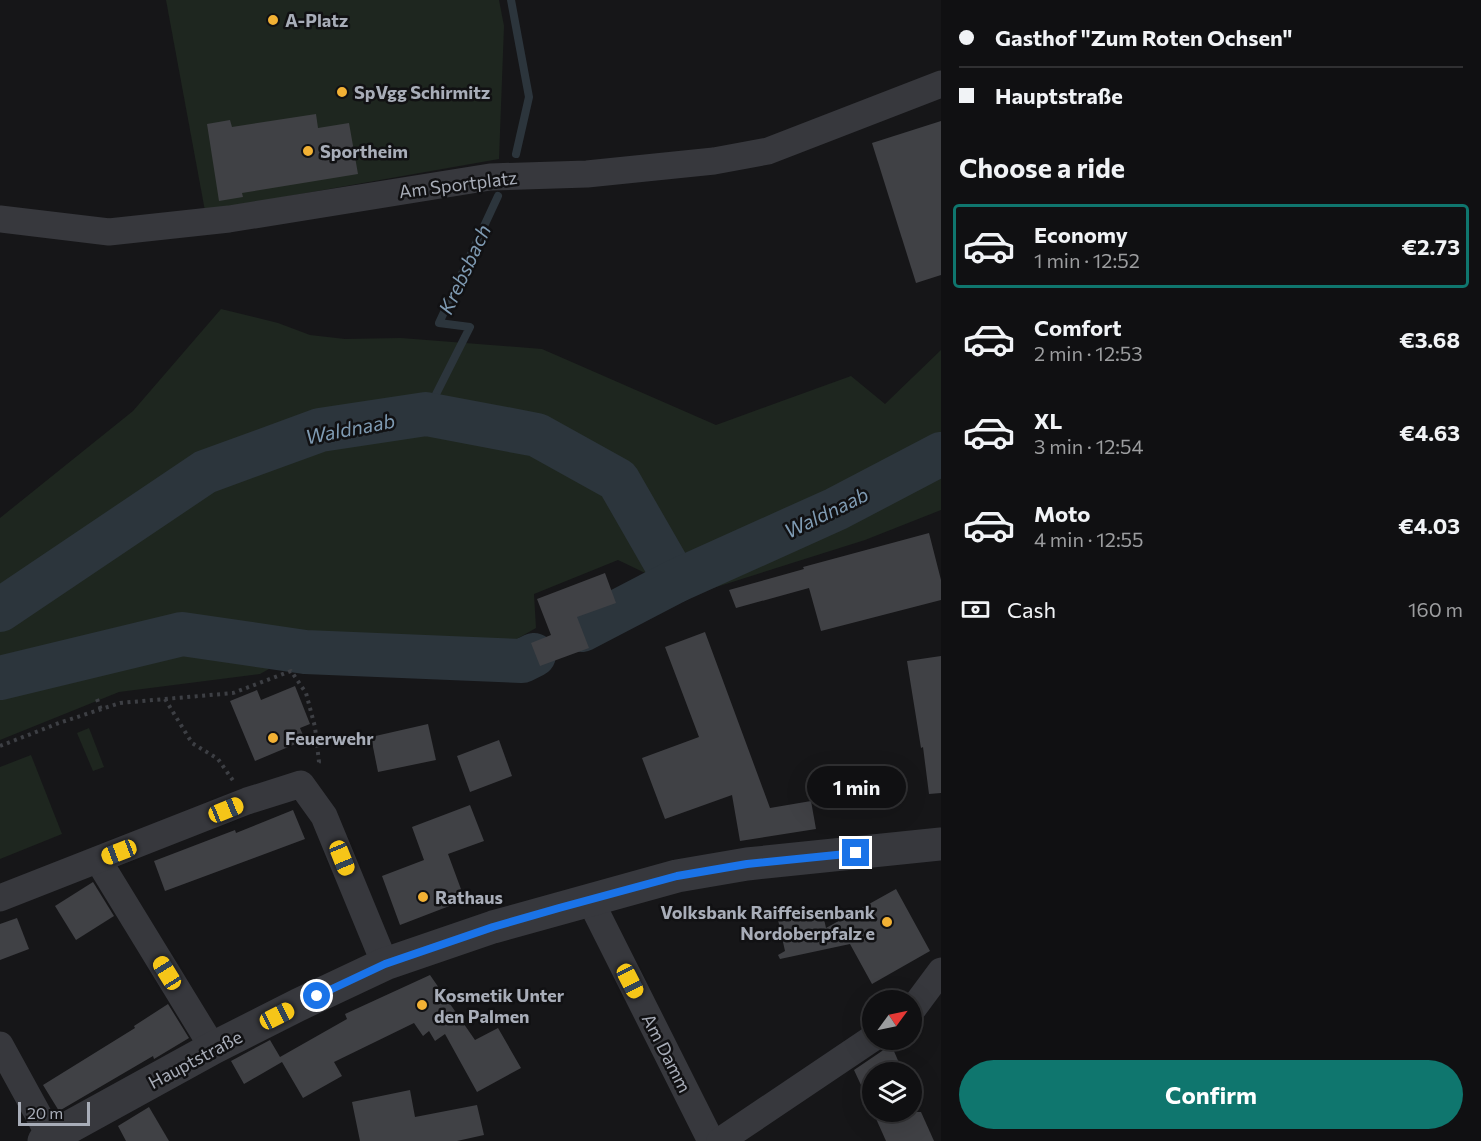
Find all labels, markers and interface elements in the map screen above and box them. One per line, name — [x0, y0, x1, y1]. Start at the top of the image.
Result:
place label: A-Platz — [285, 9, 348, 31]
marker: A-Platz — [266, 13, 280, 27]
text: Gasthof "Zum Roten Ochsen" — [995, 24, 1292, 51]
place label: SpVgg Schirmitz — [354, 81, 490, 103]
text: Hauptstraße — [995, 82, 1123, 109]
marker: SpVgg Schirmitz — [335, 85, 349, 99]
place label: Sportheim — [320, 140, 408, 162]
marker: Sportheim — [301, 144, 315, 158]
text: Choose a ride — [959, 151, 1125, 184]
street label: Am Sportplatz — [398, 166, 518, 202]
icon: car — [962, 219, 1016, 273]
water label: Krebsbach — [433, 220, 495, 318]
text: Economy — [1034, 221, 1128, 248]
text: €2.73 — [1401, 233, 1460, 260]
text: 1 min · 12:52 — [1034, 248, 1140, 272]
icon: car — [962, 312, 1016, 366]
text: Comfort — [1034, 314, 1122, 341]
text: €3.68 — [1399, 326, 1460, 353]
text: 2 min · 12:53 — [1034, 341, 1143, 365]
icon: car — [962, 405, 1016, 459]
text: XL — [1034, 407, 1062, 434]
water label: Waldnaab — [303, 408, 397, 448]
text: €4.63 — [1399, 419, 1460, 446]
text: 3 min · 12:54 — [1034, 434, 1144, 458]
water label: Waldnaab — [780, 481, 872, 543]
icon: car — [962, 498, 1016, 552]
text: Moto — [1034, 500, 1090, 527]
text: €4.03 — [1398, 512, 1460, 539]
text: 4 min · 12:55 — [1034, 527, 1144, 551]
icon: cash — [959, 593, 992, 626]
text: Cash — [1007, 596, 1056, 623]
text: 160 m — [1408, 597, 1463, 621]
place label: Feuerwehr — [285, 727, 374, 749]
marker: Feuerwehr — [266, 731, 280, 745]
callout: 1 min — [806, 766, 906, 808]
text: 1 min — [833, 775, 880, 799]
car — [206, 795, 246, 825]
car — [99, 837, 139, 867]
car — [327, 838, 357, 878]
route end — [842, 839, 869, 866]
place label: Rathaus — [435, 886, 503, 908]
marker: Rathaus — [416, 890, 430, 904]
place label: Volksbank Raiffeisenbank Nordoberpfalz e — [660, 901, 876, 944]
marker: Volksbank Raiffeisenbank Nordoberpfalz e — [880, 915, 894, 929]
car — [150, 953, 184, 993]
car — [614, 961, 646, 1001]
route start — [303, 982, 330, 1009]
place label: Kosmetik Unter den Palmen — [434, 984, 565, 1027]
north arrow — [862, 990, 922, 1050]
map controls — [862, 990, 922, 1122]
marker: Kosmetik Unter den Palmen — [415, 998, 429, 1012]
car — [257, 1000, 297, 1032]
street label: Am Damm — [638, 1010, 696, 1096]
street label: Hauptstraße — [144, 1025, 246, 1093]
button: Confirm — [959, 1060, 1463, 1129]
button: layers — [862, 1062, 922, 1122]
scale bar — [18, 1099, 90, 1126]
text: 20 m — [27, 1103, 63, 1122]

